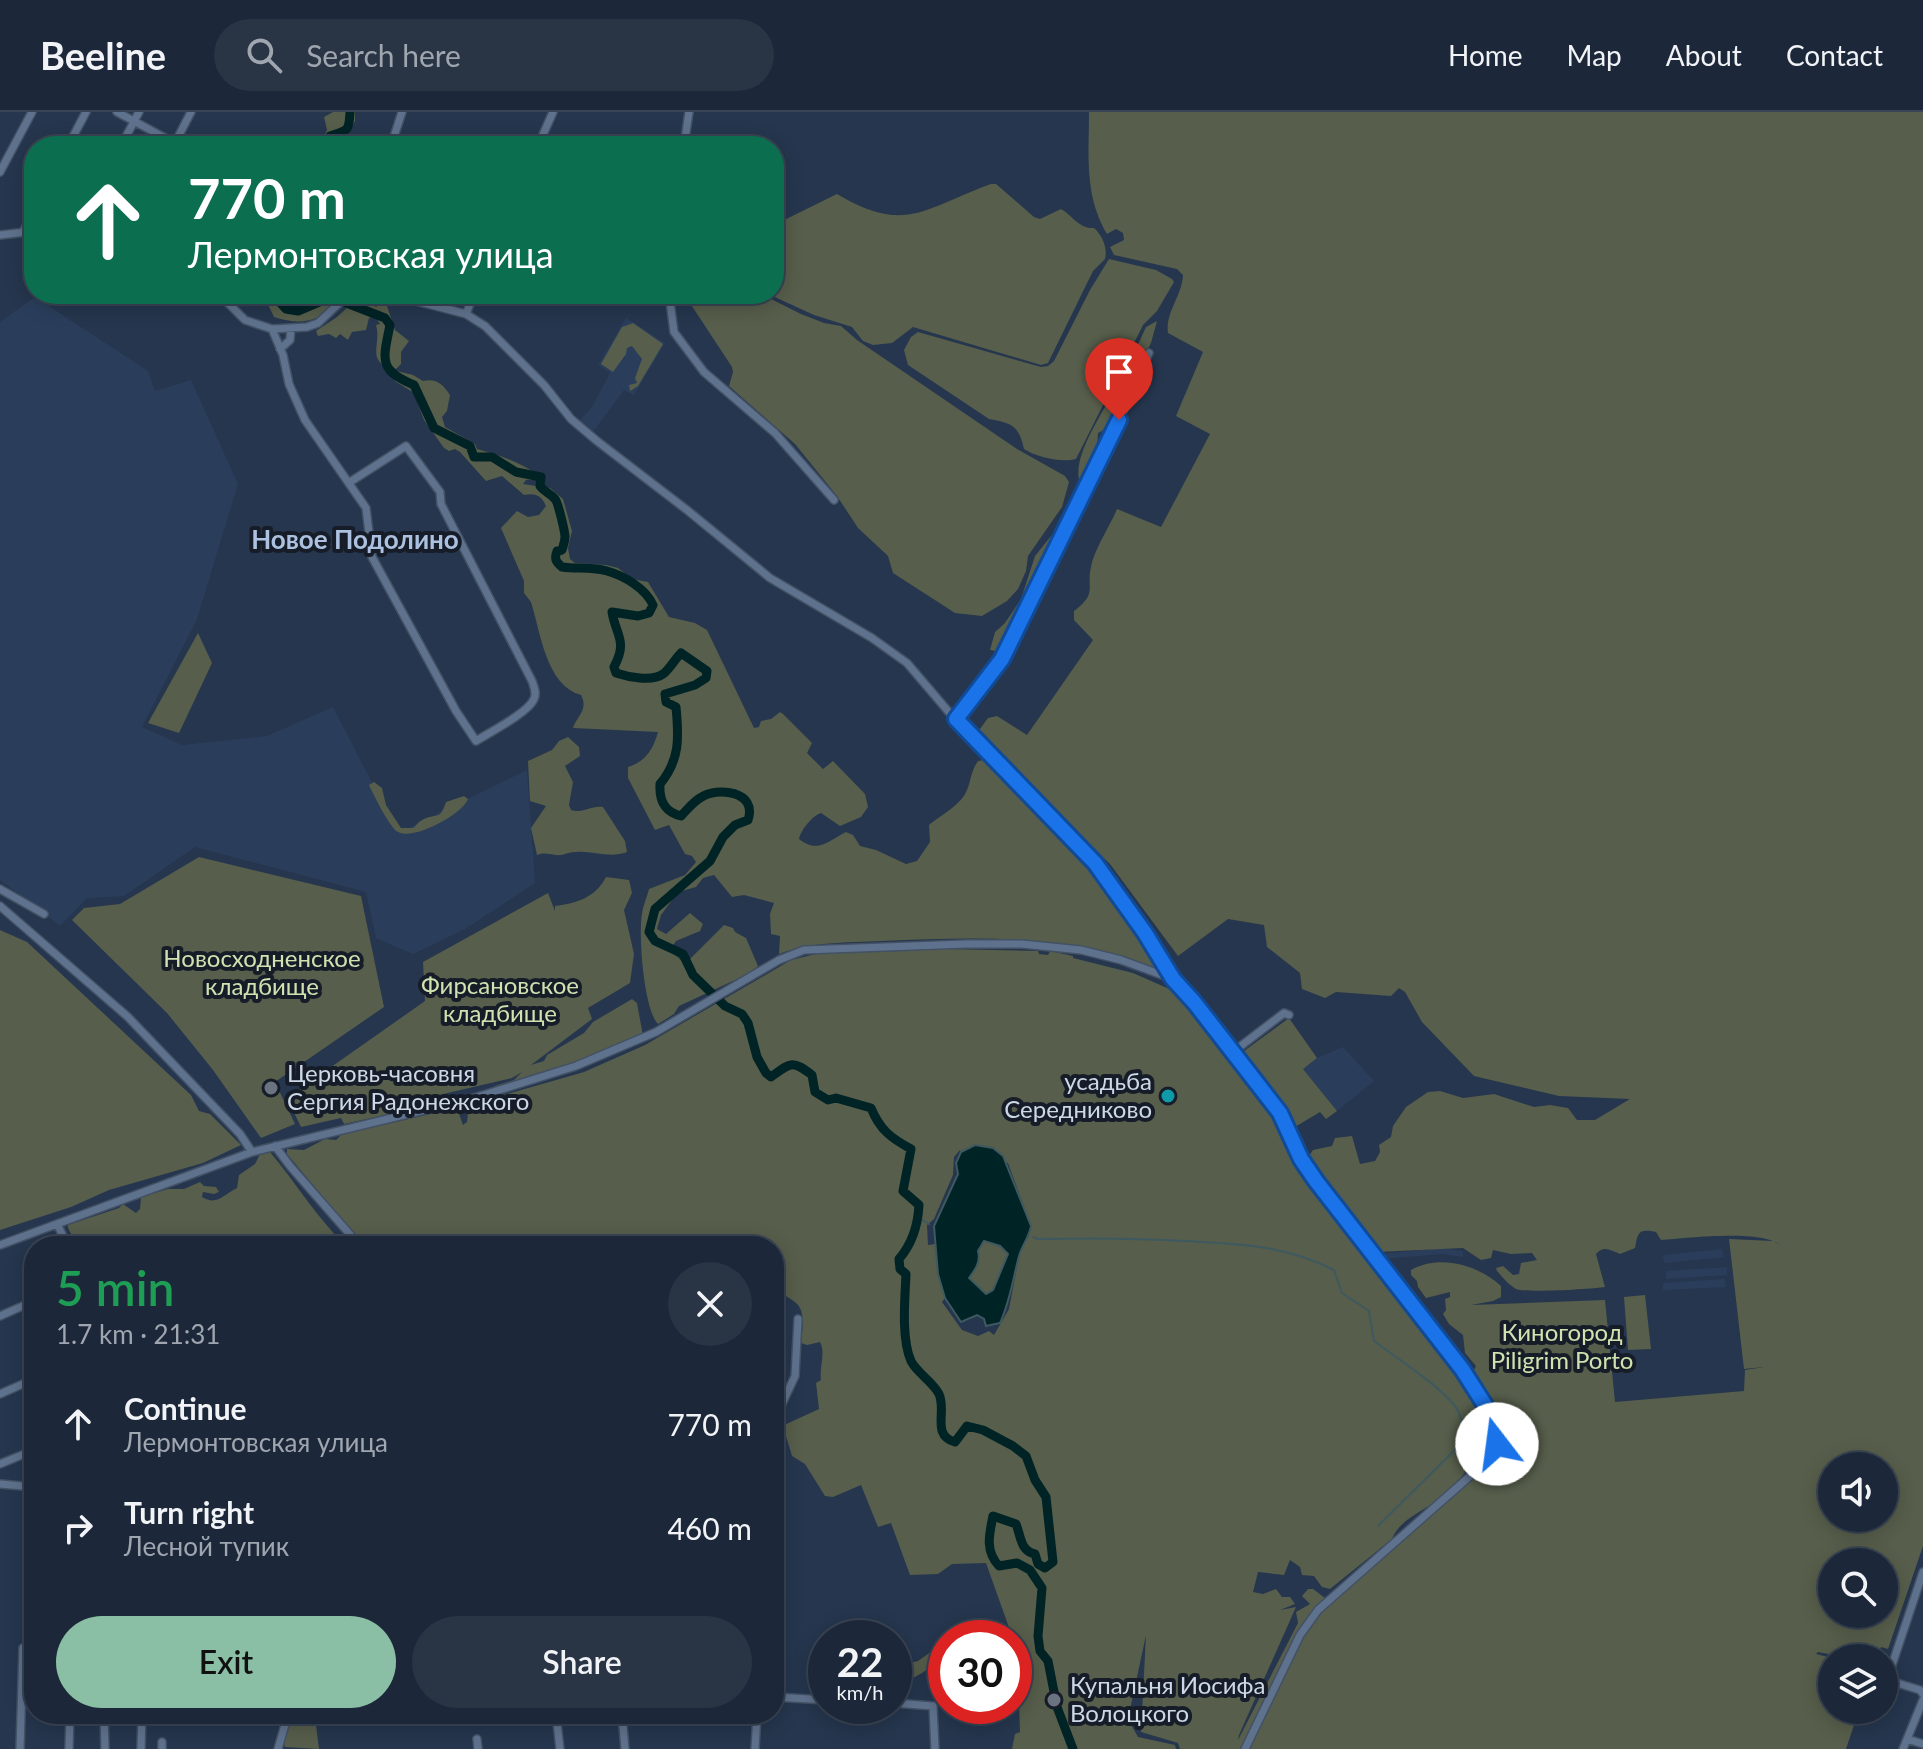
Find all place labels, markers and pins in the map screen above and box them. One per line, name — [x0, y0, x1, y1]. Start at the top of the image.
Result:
pin — [1085, 338, 1153, 420]
place label: Церковь-часовня Сергия Радонежского — [287, 1058, 529, 1115]
place label: усадьба Середниково — [1004, 1066, 1152, 1123]
marker: Церковь-часовня Сергия Радонежского — [262, 1079, 280, 1097]
marker: усадьба Середниково — [1159, 1087, 1177, 1105]
place label: Купальня Иосифа Волоцкого — [1070, 1670, 1265, 1727]
marker: Купальня Иосифа Волоцкого — [1045, 1691, 1063, 1709]

